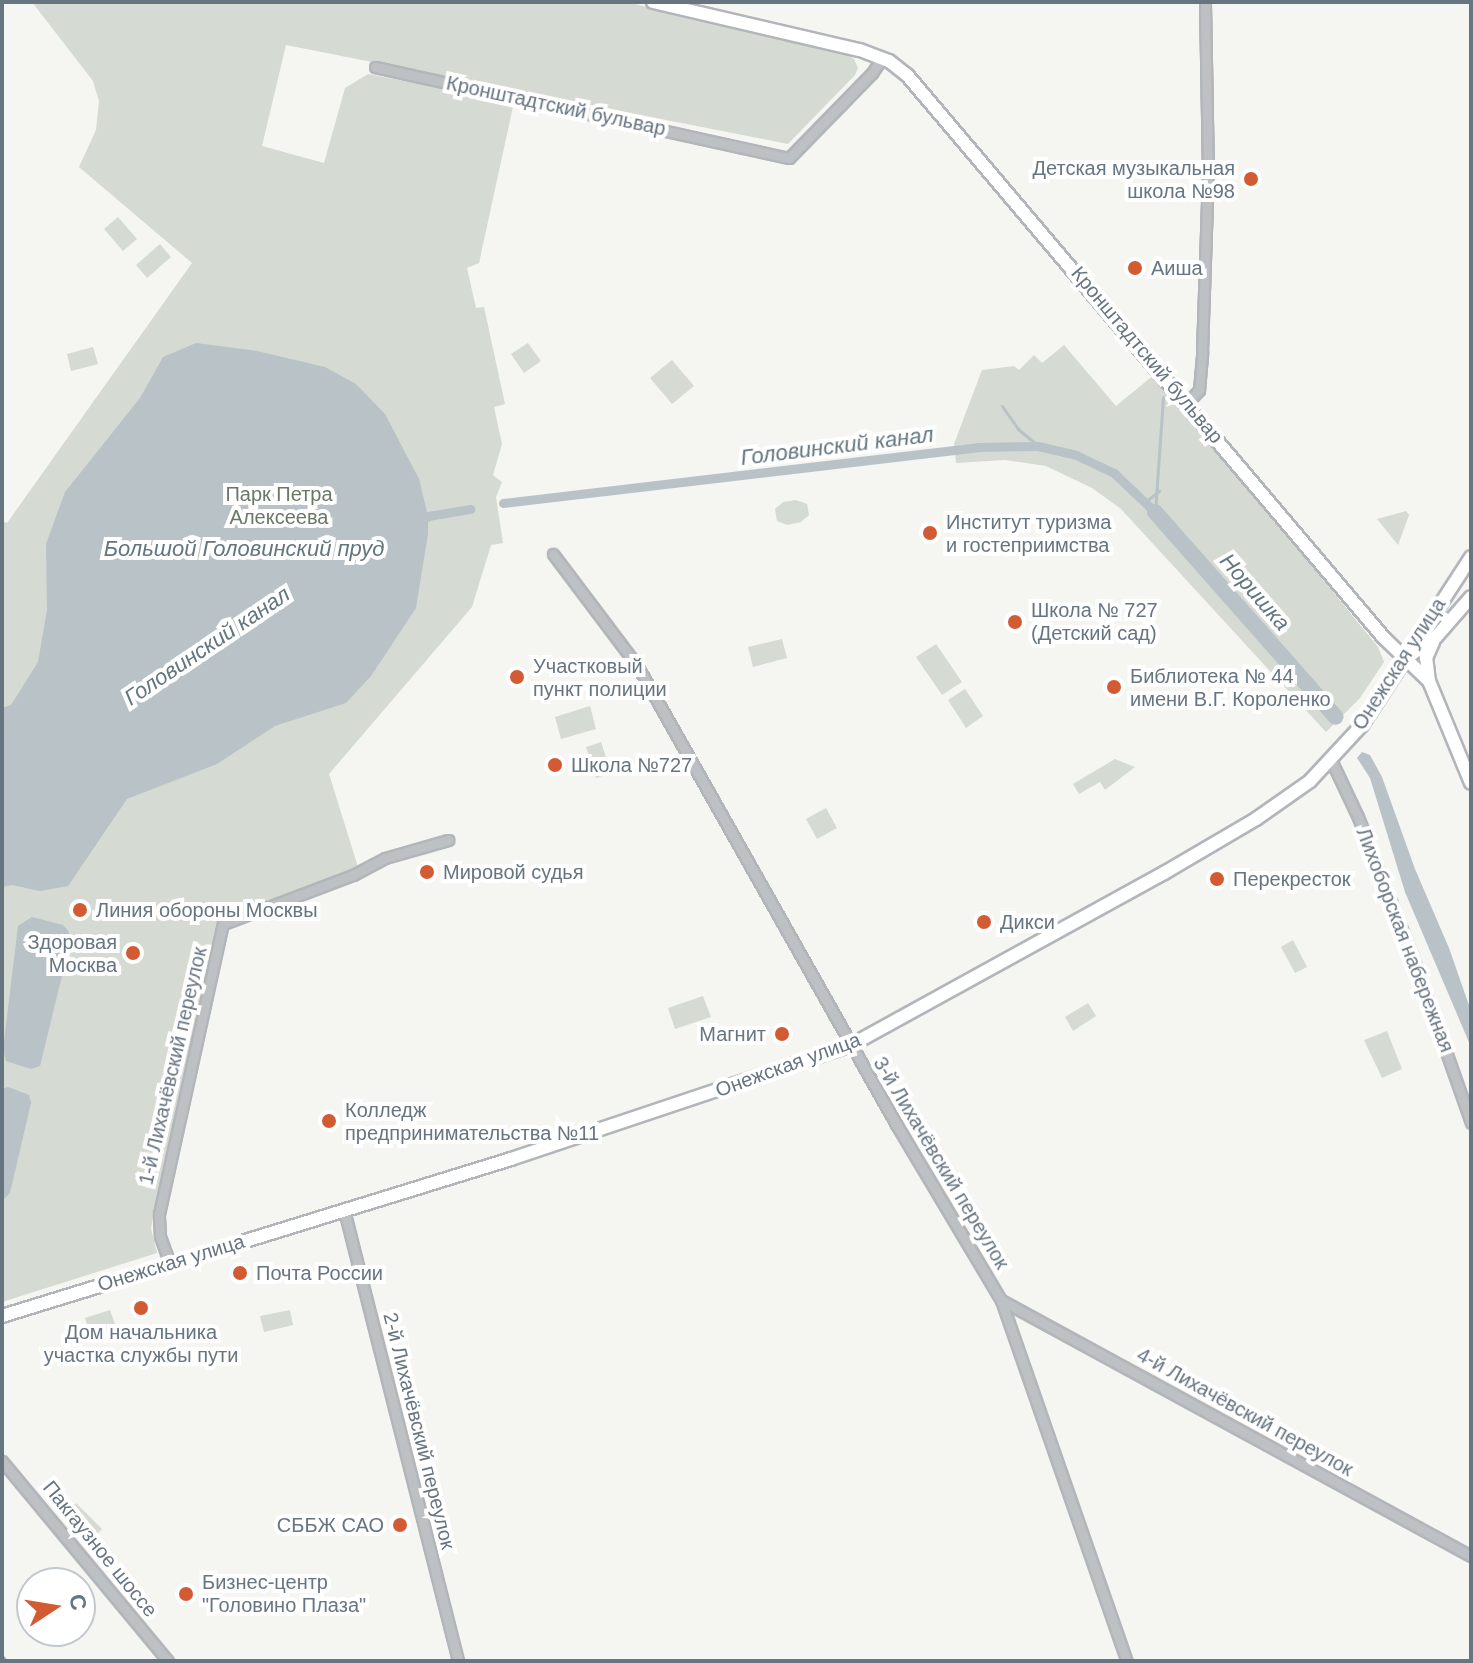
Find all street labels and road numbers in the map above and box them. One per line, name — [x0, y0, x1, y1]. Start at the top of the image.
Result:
street label: Кронштадтский бульвар — [444, 71, 668, 141]
street label: Кронштадтский бульвар — [1066, 262, 1228, 448]
street label: Онежская улица — [1347, 593, 1451, 735]
street label: Лихоборская набережная — [1351, 824, 1459, 1056]
street label: 1-й Лихачёвский переулок — [134, 945, 212, 1187]
street label: Онежская улица — [712, 1028, 864, 1102]
street label: 3-й Лихачёвский переулок — [868, 1053, 1014, 1273]
street label: Онежская улица — [95, 1229, 247, 1297]
street label: 2-й Лихачёвский переулок — [378, 1310, 460, 1552]
street label: 4-й Лихачёвский переулок — [1133, 1343, 1357, 1481]
street label: Пакгаузное шоссе — [38, 1476, 162, 1622]

